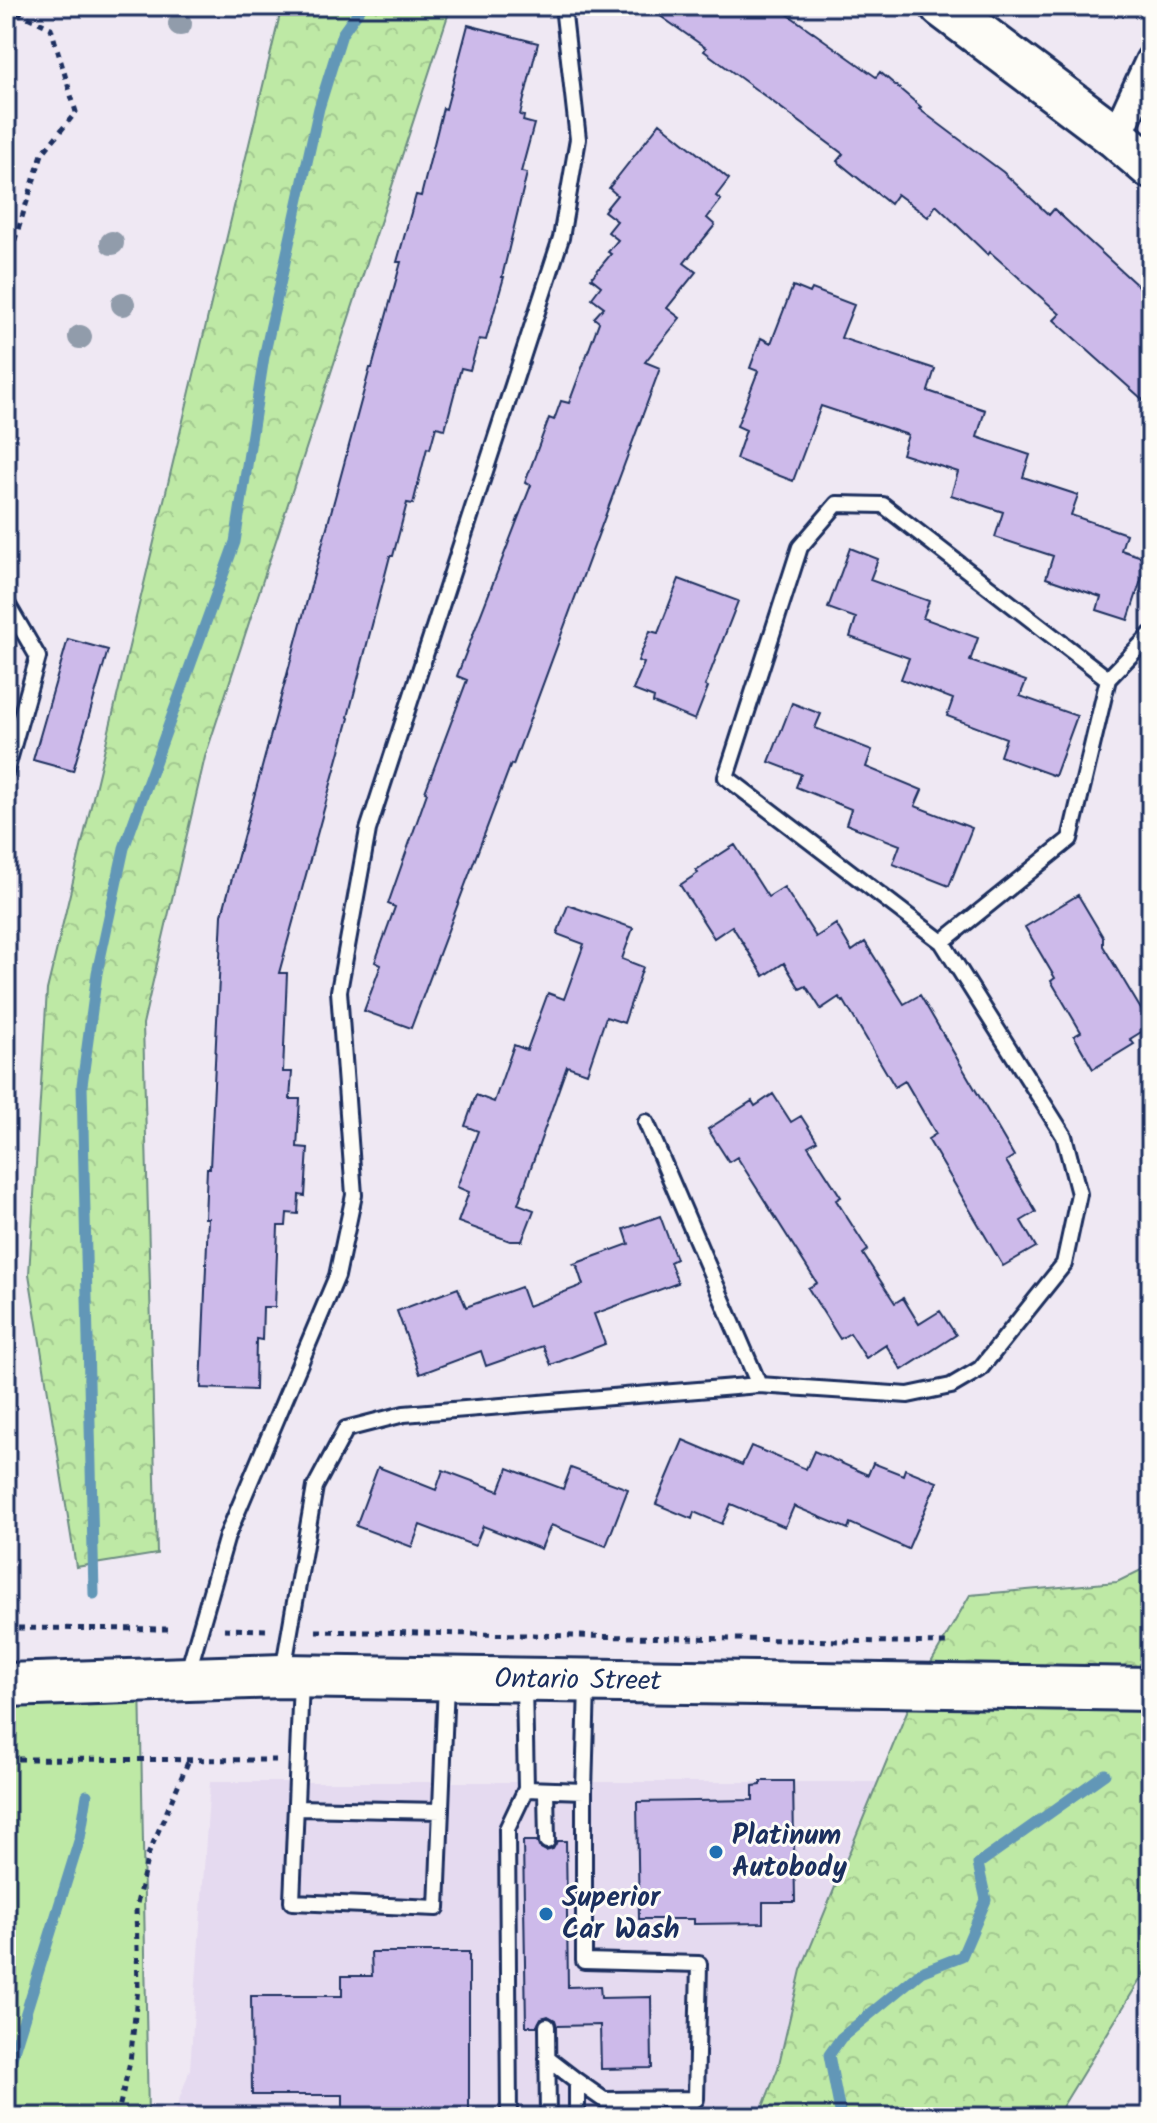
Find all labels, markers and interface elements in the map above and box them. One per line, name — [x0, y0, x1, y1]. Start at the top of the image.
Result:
street label: Ontario Street — [494, 1657, 663, 1704]
place label: Platinum Autobody — [732, 1814, 847, 1891]
marker: Platinum Autobody — [707, 1843, 725, 1861]
place label: Superior Car Wash — [562, 1876, 680, 1953]
marker: Superior Car Wash — [537, 1905, 555, 1923]

